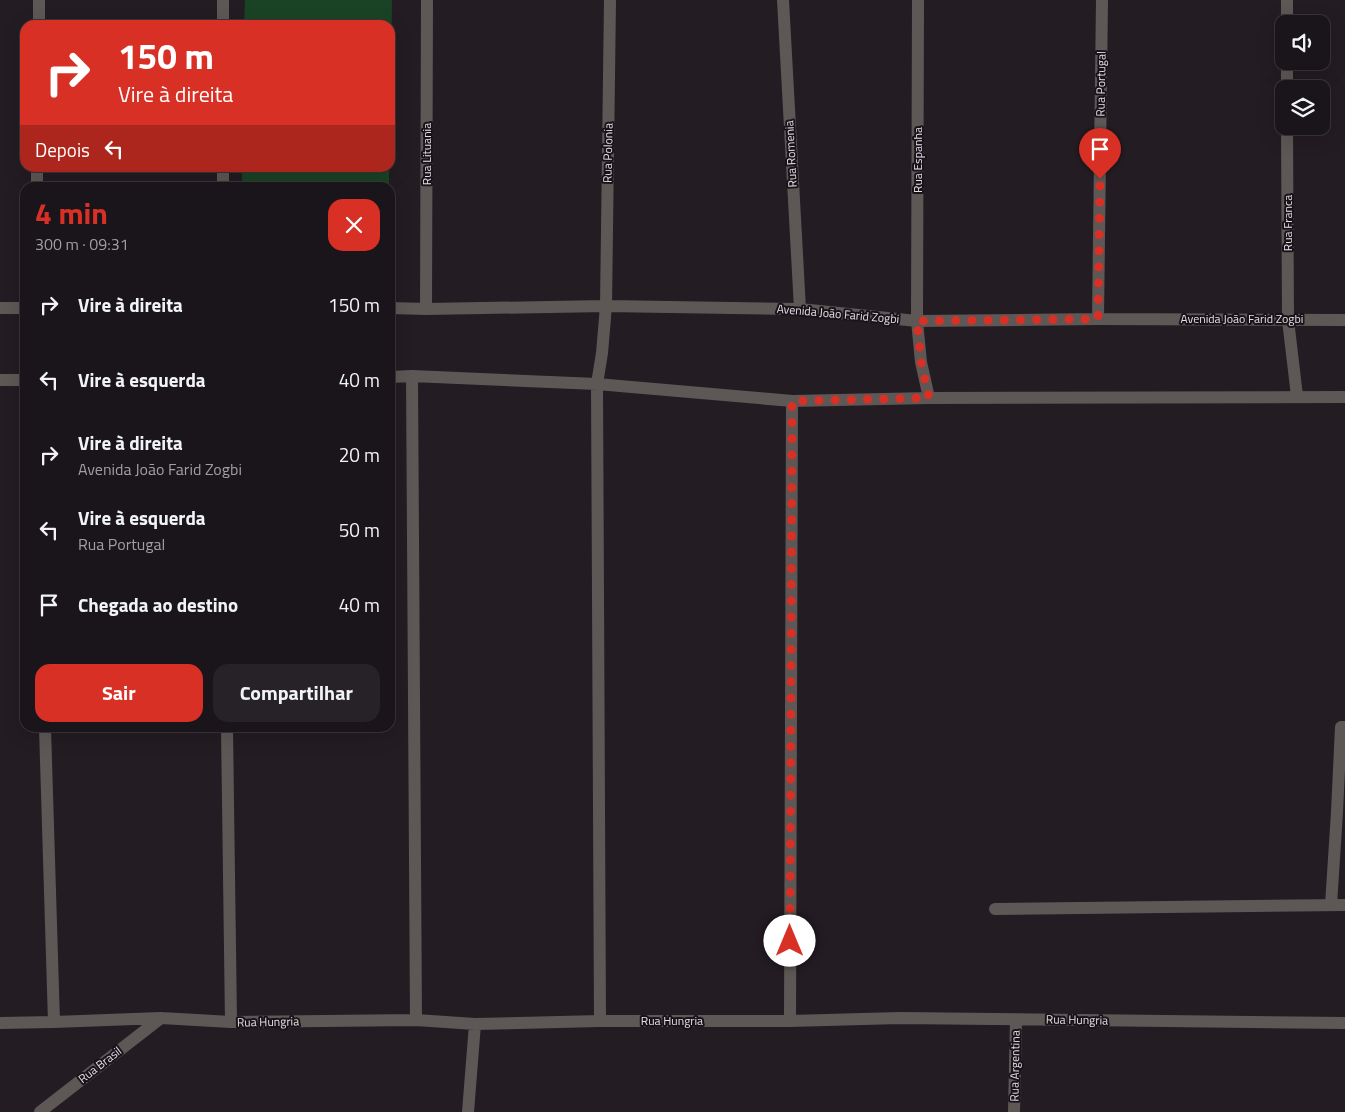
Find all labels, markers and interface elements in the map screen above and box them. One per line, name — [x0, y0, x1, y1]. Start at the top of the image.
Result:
map controls — [1275, 15, 1330, 135]
button: sound — [1275, 15, 1330, 70]
text: 150 m — [118, 29, 214, 83]
icon: right — [35, 40, 100, 105]
street label: Rua Portugal — [1090, 51, 1111, 117]
text: Vire à direita — [118, 77, 233, 111]
button: layers — [1275, 80, 1330, 135]
street label: Rua Romenia — [779, 120, 802, 188]
street label: Rua Lituania — [417, 123, 436, 185]
street label: Rua Polonia — [597, 123, 618, 183]
street label: Rua Espanha — [908, 127, 927, 193]
pin — [1079, 128, 1121, 179]
text: Depois — [35, 135, 90, 164]
icon: left — [100, 135, 128, 163]
icon: arrive — [1086, 135, 1114, 163]
text: 4 min — [35, 190, 108, 236]
street label: Rua Franca — [1278, 195, 1297, 251]
button: close — [328, 199, 380, 251]
text: 300 m · 09:31 — [35, 232, 129, 256]
text: Vire à direita — [78, 290, 183, 319]
text: 150 m — [328, 290, 380, 319]
icon: right — [35, 291, 63, 319]
street label: Avenida João Farid Zogbi — [776, 299, 900, 328]
street label: Avenida João Farid Zogbi — [1181, 309, 1303, 328]
text: Vire à esquerda — [78, 365, 206, 394]
text: 40 m — [339, 365, 380, 394]
icon: left — [35, 366, 63, 394]
text: Vire à direita — [78, 428, 183, 457]
text: 20 m — [339, 440, 380, 469]
icon: right — [35, 441, 63, 469]
text: Avenida João Farid Zogbi — [78, 457, 242, 481]
text: Vire à esquerda — [78, 503, 206, 532]
text: 50 m — [339, 515, 380, 544]
icon: left — [35, 516, 63, 544]
text: Rua Portugal — [78, 532, 165, 556]
text: Chegada ao destino — [78, 590, 238, 619]
text: 40 m — [339, 590, 380, 619]
icon: arrive — [35, 591, 63, 619]
button: Sair — [35, 664, 203, 722]
button: Compartilhar — [213, 664, 380, 722]
position arrow — [763, 914, 815, 966]
street label: Rua Hungria — [1046, 1009, 1108, 1030]
street label: Rua Hungria — [237, 1011, 299, 1032]
street label: Rua Hungria — [641, 1011, 703, 1030]
street label: Rua Argentina — [1004, 1030, 1025, 1102]
street label: Rua Brasil — [74, 1041, 126, 1088]

